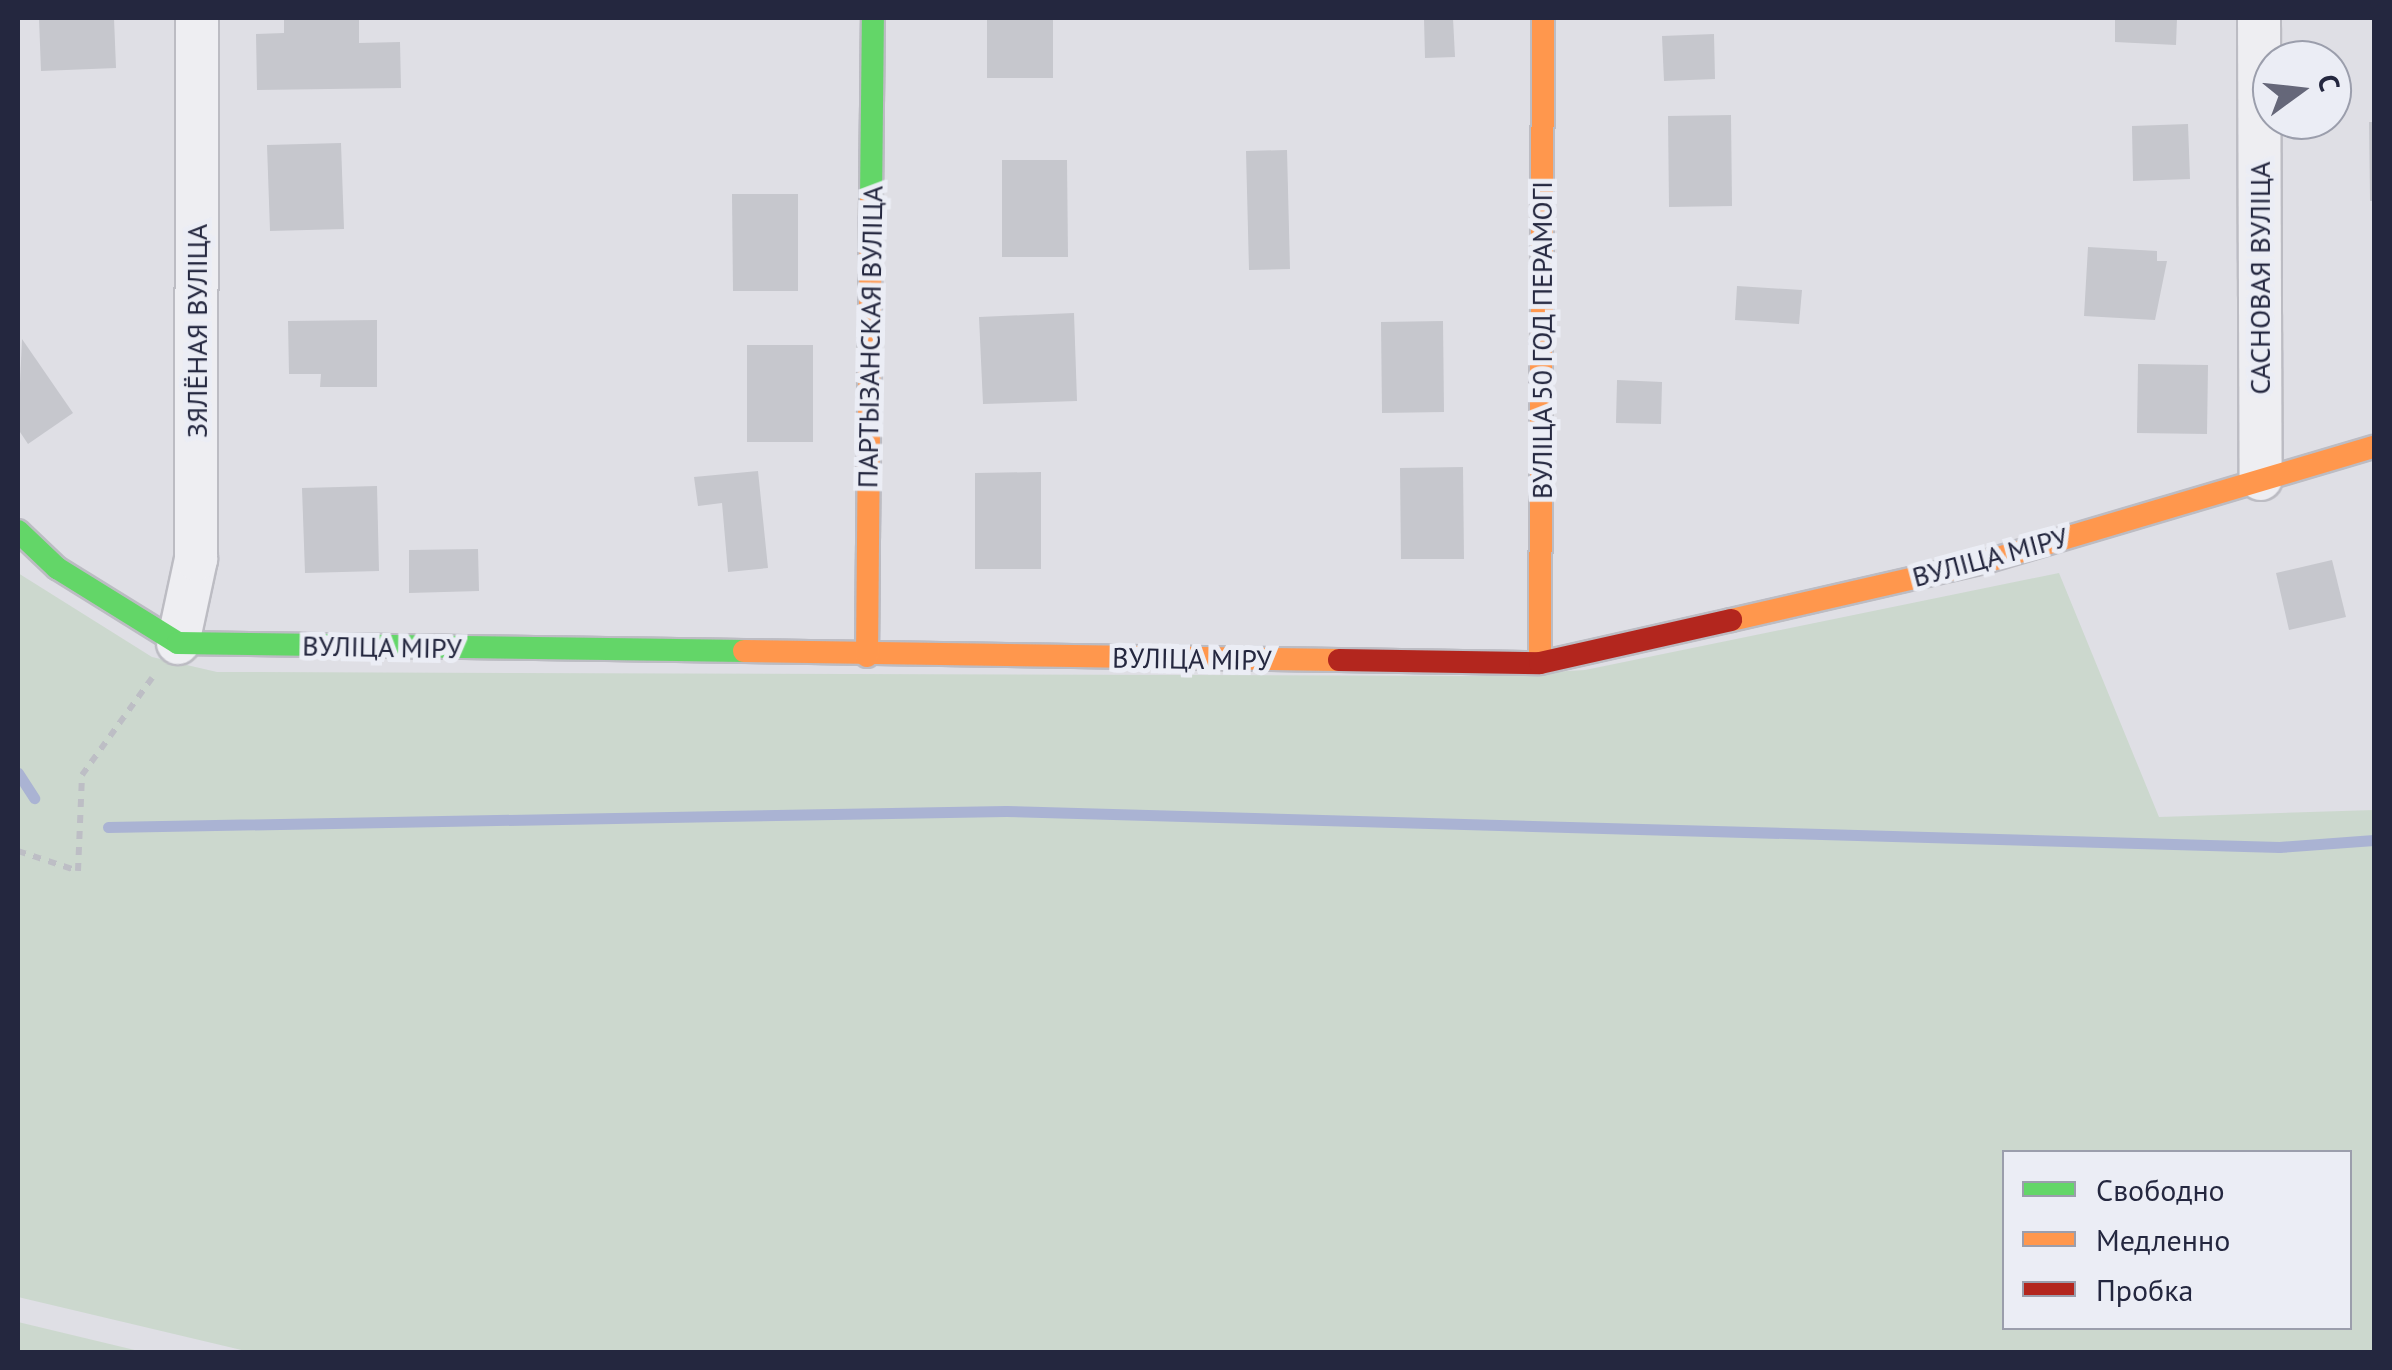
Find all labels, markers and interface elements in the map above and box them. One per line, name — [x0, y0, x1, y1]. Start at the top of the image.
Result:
north arrow — [2252, 40, 2352, 140]
text: С — [2310, 70, 2349, 95]
street label: САСНОВАЯ ВУЛІЦА — [2243, 161, 2277, 395]
street label: ВУЛІЦА 50 ГОД ПЕРАМОГІ — [1525, 180, 1559, 500]
street label: ПАРТЫЗАНСКАЯ ВУЛІЦА — [851, 185, 889, 489]
street label: ЗЯЛЁНАЯ ВУЛІЦА — [180, 224, 214, 438]
street label: ВУЛІЦА МІРУ — [1908, 520, 2072, 594]
street label: ВУЛІЦА МІРУ — [301, 629, 463, 665]
street label: ВУЛІЦА МІРУ — [1111, 641, 1273, 677]
legend — [2002, 1150, 2352, 1330]
text: Свободно — [2096, 1170, 2225, 1209]
text: Медленно — [2096, 1220, 2230, 1259]
text: Пробка — [2096, 1270, 2193, 1309]

